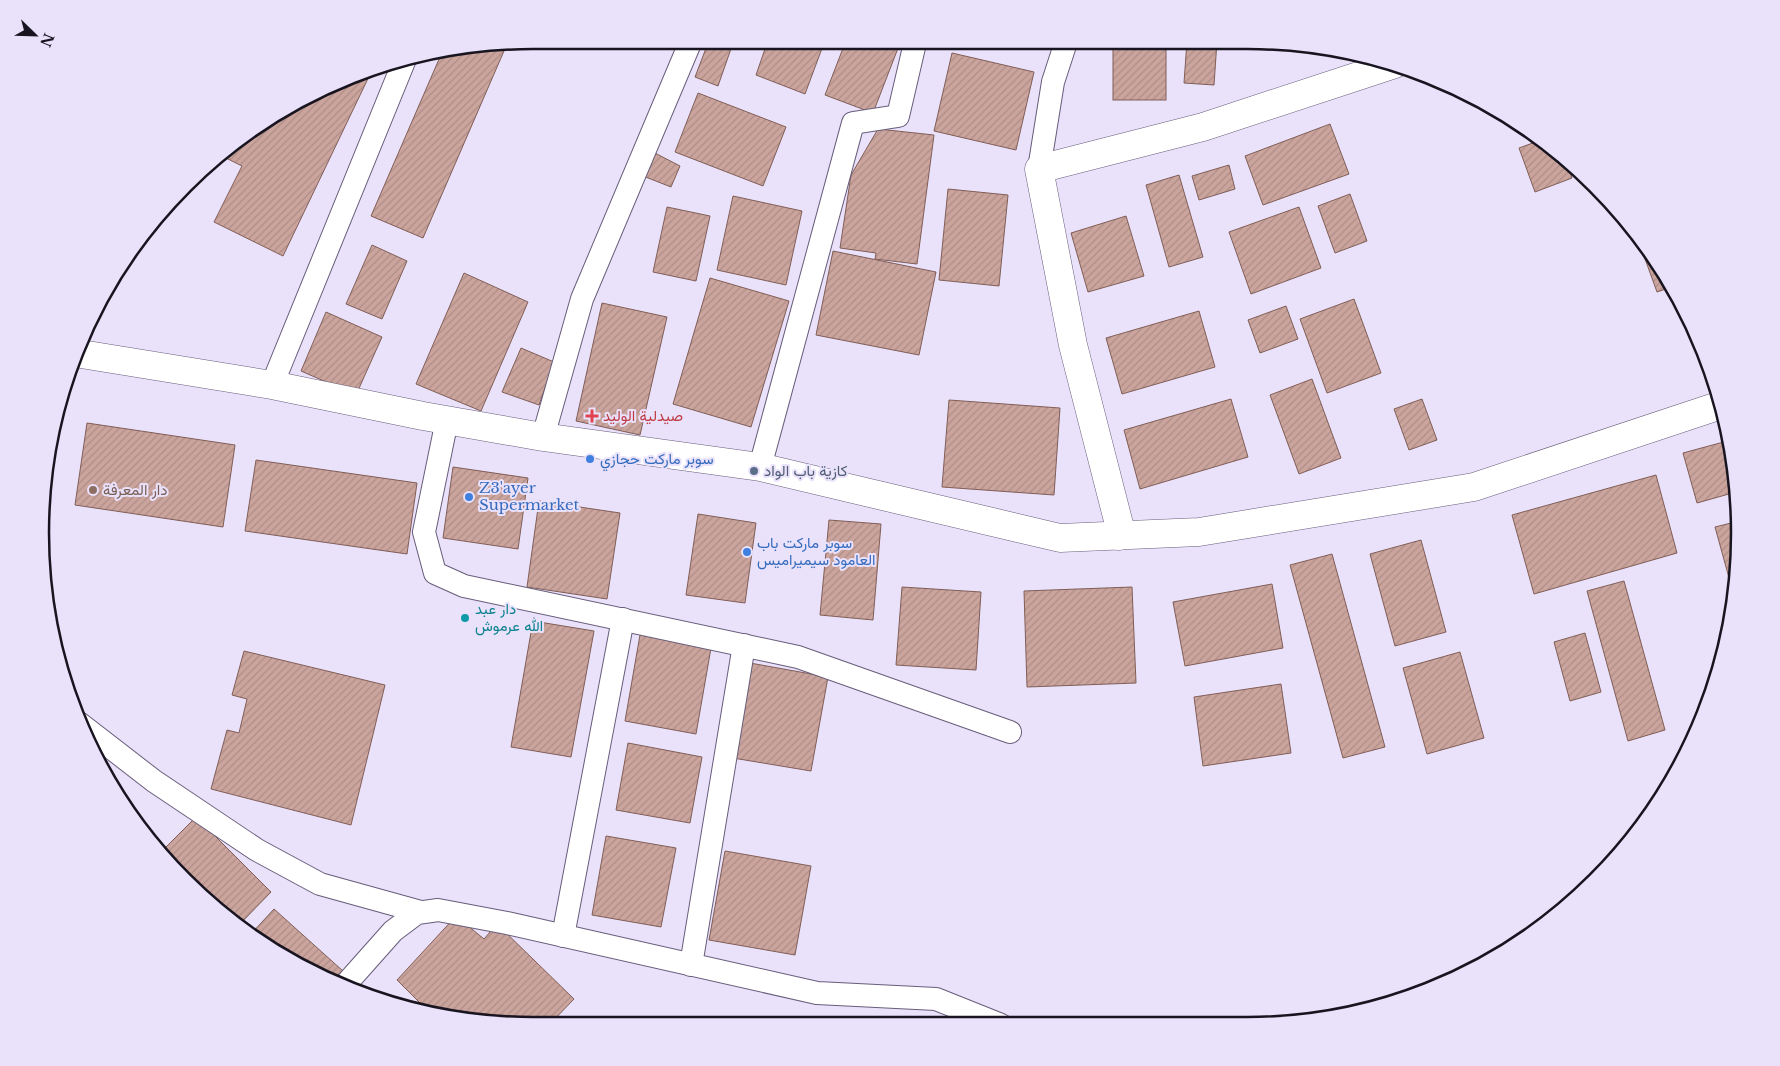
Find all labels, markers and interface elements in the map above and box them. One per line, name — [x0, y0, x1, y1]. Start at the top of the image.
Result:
north arrow — [10, 10, 60, 60]
text: N — [36, 31, 58, 50]
place label: صيدلية الوليد — [603, 406, 683, 425]
marker: صيدلية الوليد — [585, 409, 599, 423]
place label: سوبر ماركت حجازي — [600, 449, 714, 472]
marker: سوبر ماركت حجازي — [584, 453, 596, 465]
place label: كازية باب الواد — [764, 461, 848, 480]
marker: كازية باب الواد — [748, 465, 760, 477]
place label: Z3'ayer Supermarket — [479, 478, 580, 514]
place label: دار المعرفة — [103, 480, 167, 499]
marker: دار المعرفة — [87, 484, 99, 496]
marker: Z3'ayer Supermarket — [463, 491, 475, 503]
place label: سوبر ماركت باب العامود سيميراميس — [757, 533, 876, 570]
marker: سوبر ماركت باب العامود سيميراميس — [741, 546, 753, 558]
place label: دار عبد الله عرموش — [475, 599, 543, 636]
marker: دار عبد الله عرموش — [459, 612, 471, 624]

